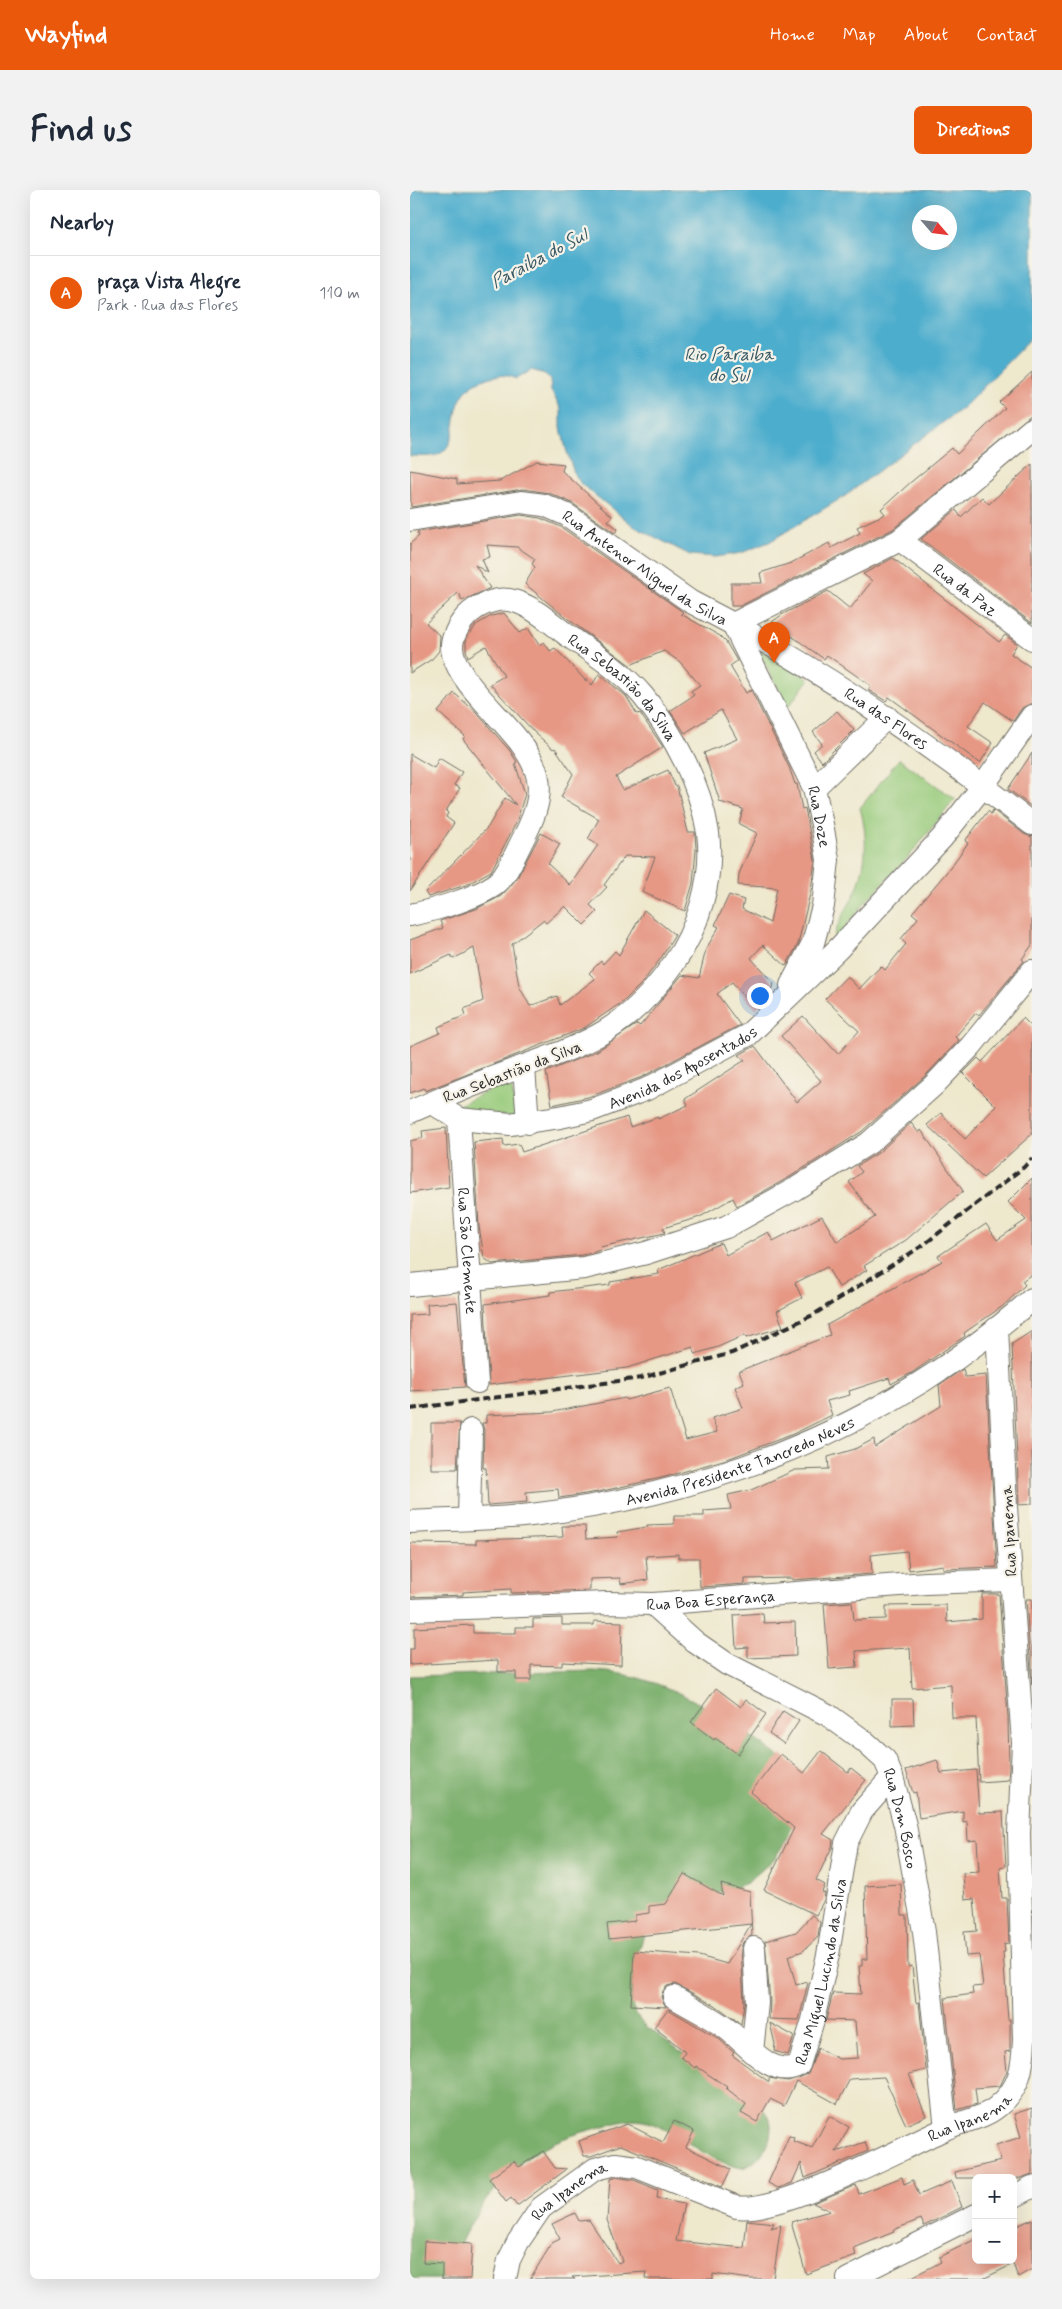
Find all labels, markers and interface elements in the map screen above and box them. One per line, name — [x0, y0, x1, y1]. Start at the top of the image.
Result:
text: Wayfind — [25, 20, 107, 51]
text: Home — [770, 23, 815, 47]
text: Map — [843, 23, 876, 47]
text: About — [904, 23, 948, 47]
text: Contact — [976, 23, 1037, 47]
button: Directions — [914, 106, 1032, 154]
text: Find us — [30, 107, 132, 153]
north arrow — [912, 205, 957, 250]
text: Nearby — [50, 209, 114, 237]
water label: Paraiba do Sul — [487, 222, 594, 294]
text: praça Vista Alegre — [97, 270, 241, 295]
text: A — [61, 283, 71, 304]
text: 110 m — [319, 283, 360, 304]
text: Park · Rua das Flores — [97, 295, 238, 316]
water label: Rio Paraiba do Sul — [684, 343, 775, 388]
street label: Rua Antenor Miguel da Silva — [558, 506, 731, 631]
street label: Rua da Paz — [928, 559, 1001, 621]
pin: A — [758, 622, 790, 663]
street label: Rua Sebastião da Silva — [563, 630, 681, 746]
street label: Rua das Flores — [840, 683, 932, 755]
street label: Rua Doze — [802, 784, 835, 849]
your location — [747, 983, 773, 1009]
street label: Avenida dos Aposentados — [606, 1022, 763, 1115]
street label: Rua Sebastião da Silva — [440, 1036, 585, 1109]
street label: Rua São Clemente — [452, 1187, 481, 1315]
street label: Avenida Presidente Tancredo Neves — [624, 1412, 859, 1511]
street label: Rua Ipanema — [997, 1484, 1022, 1577]
street label: Rua Boa Esperança — [646, 1586, 776, 1616]
street label: Rua Dom Bosco — [877, 1765, 922, 1871]
street label: Rua Miguel Lucindo da Silva — [791, 1877, 852, 2068]
street label: Rua Ipanema — [925, 2089, 1018, 2147]
street label: Rua Ipanema — [527, 2157, 610, 2225]
map controls — [972, 2174, 1017, 2264]
button: + — [972, 2174, 1017, 2219]
button: − — [972, 2219, 1017, 2264]

